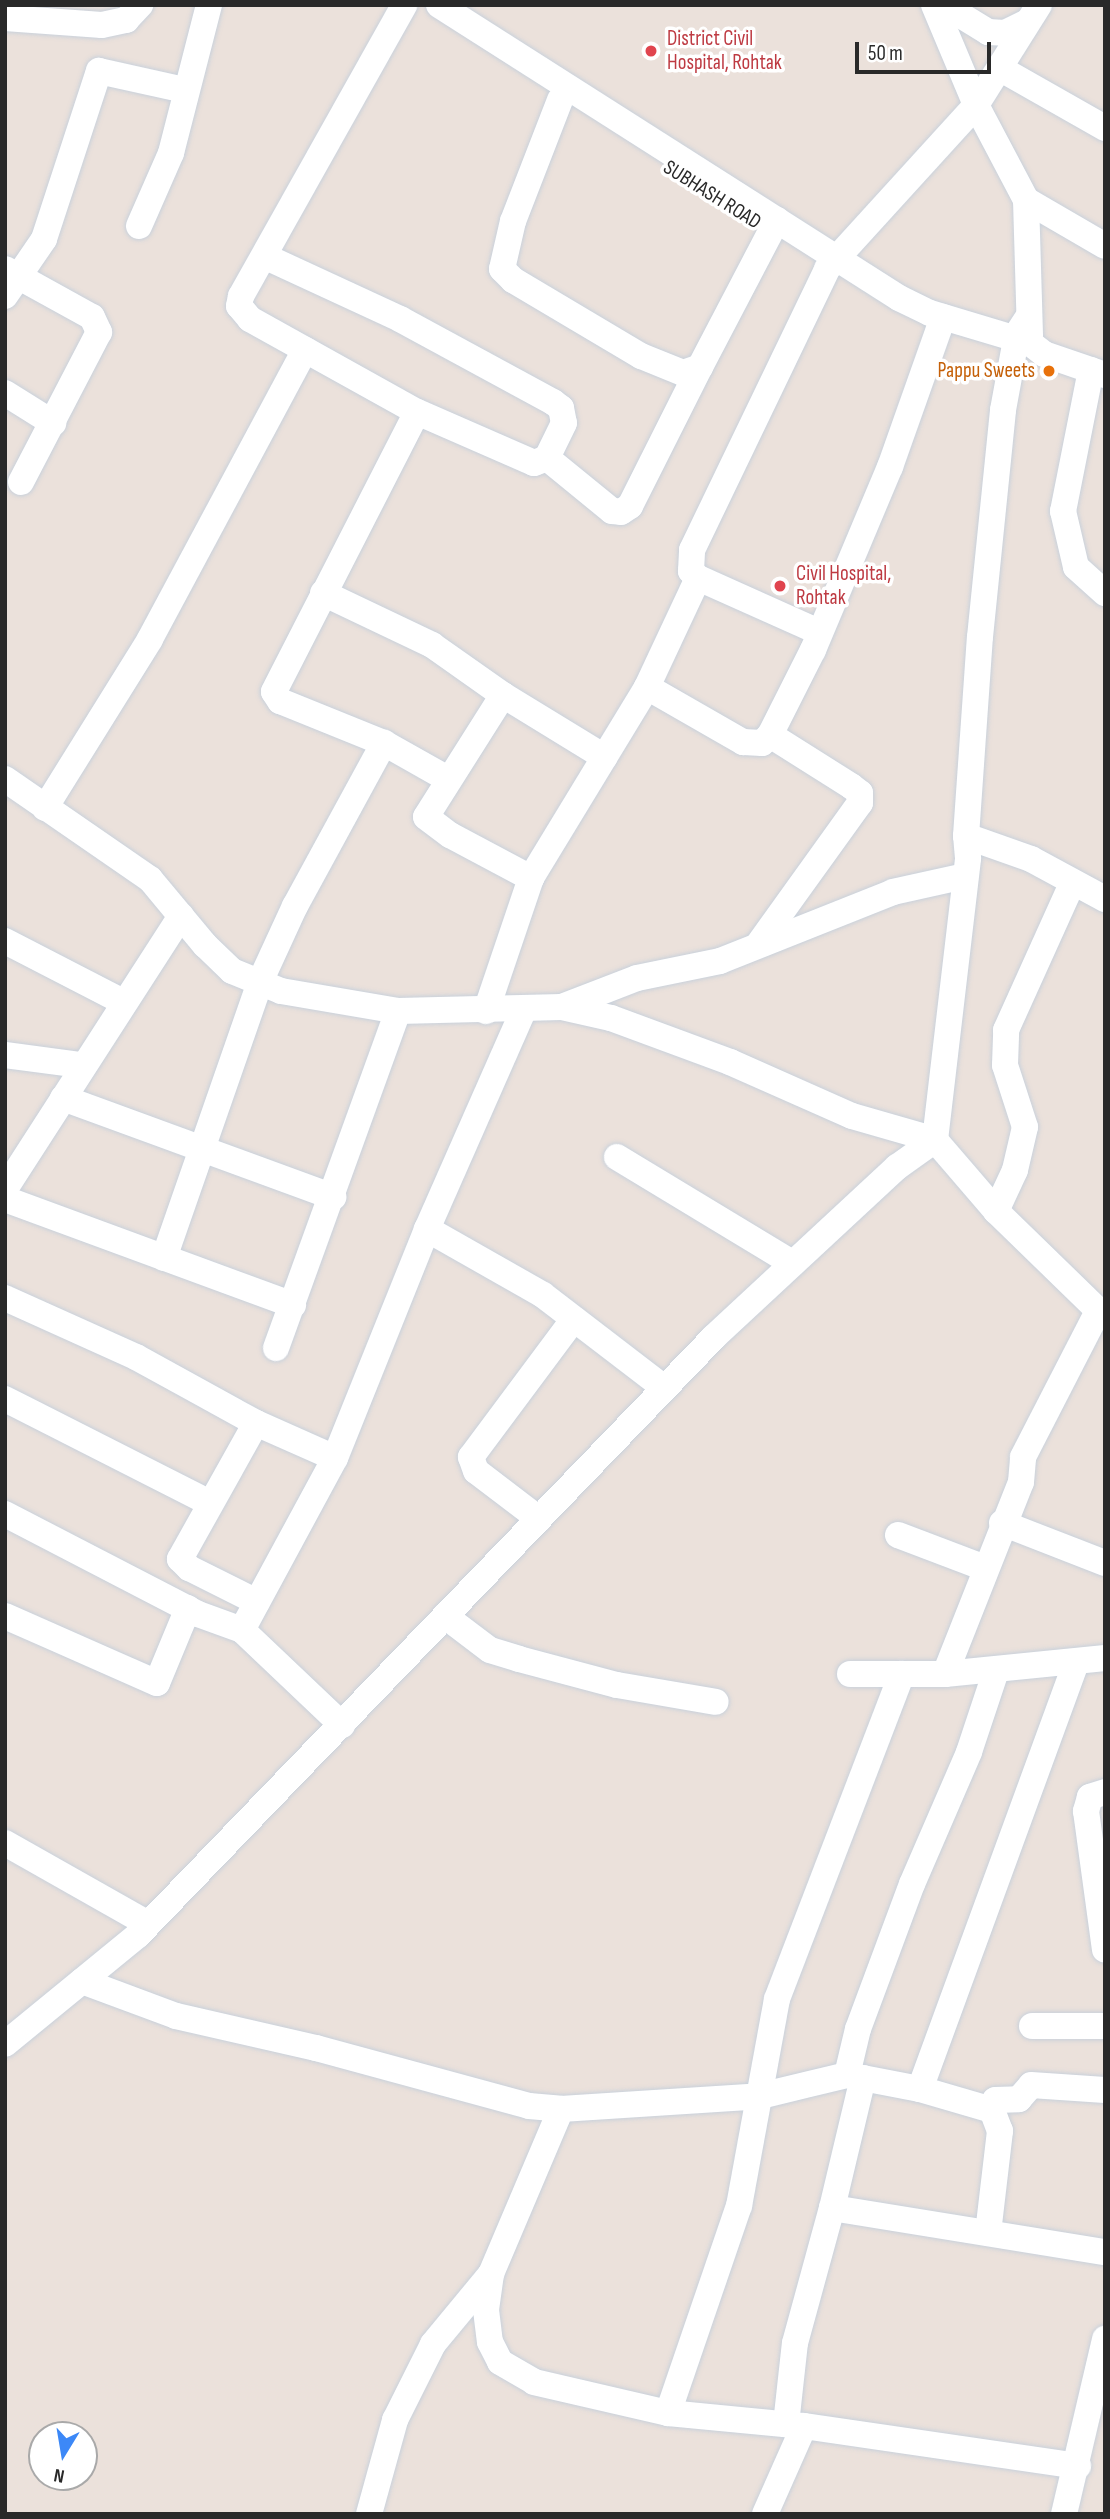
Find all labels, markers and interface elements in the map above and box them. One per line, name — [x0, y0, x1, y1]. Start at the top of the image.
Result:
place label: District Civil Hospital, Rohtak — [667, 26, 782, 76]
scale bar — [858, 28, 995, 72]
marker: District Civil Hospital, Rohtak — [641, 41, 661, 61]
text: 50 m — [868, 41, 903, 66]
street label: SUBHASH ROAD — [658, 155, 766, 235]
place label: Pappu Sweets — [938, 358, 1035, 384]
marker: Pappu Sweets — [1041, 363, 1057, 379]
place label: Civil Hospital, Rohtak — [796, 561, 891, 611]
marker: Civil Hospital, Rohtak — [770, 576, 790, 596]
north arrow — [28, 2421, 98, 2491]
text: N — [52, 2463, 66, 2487]

